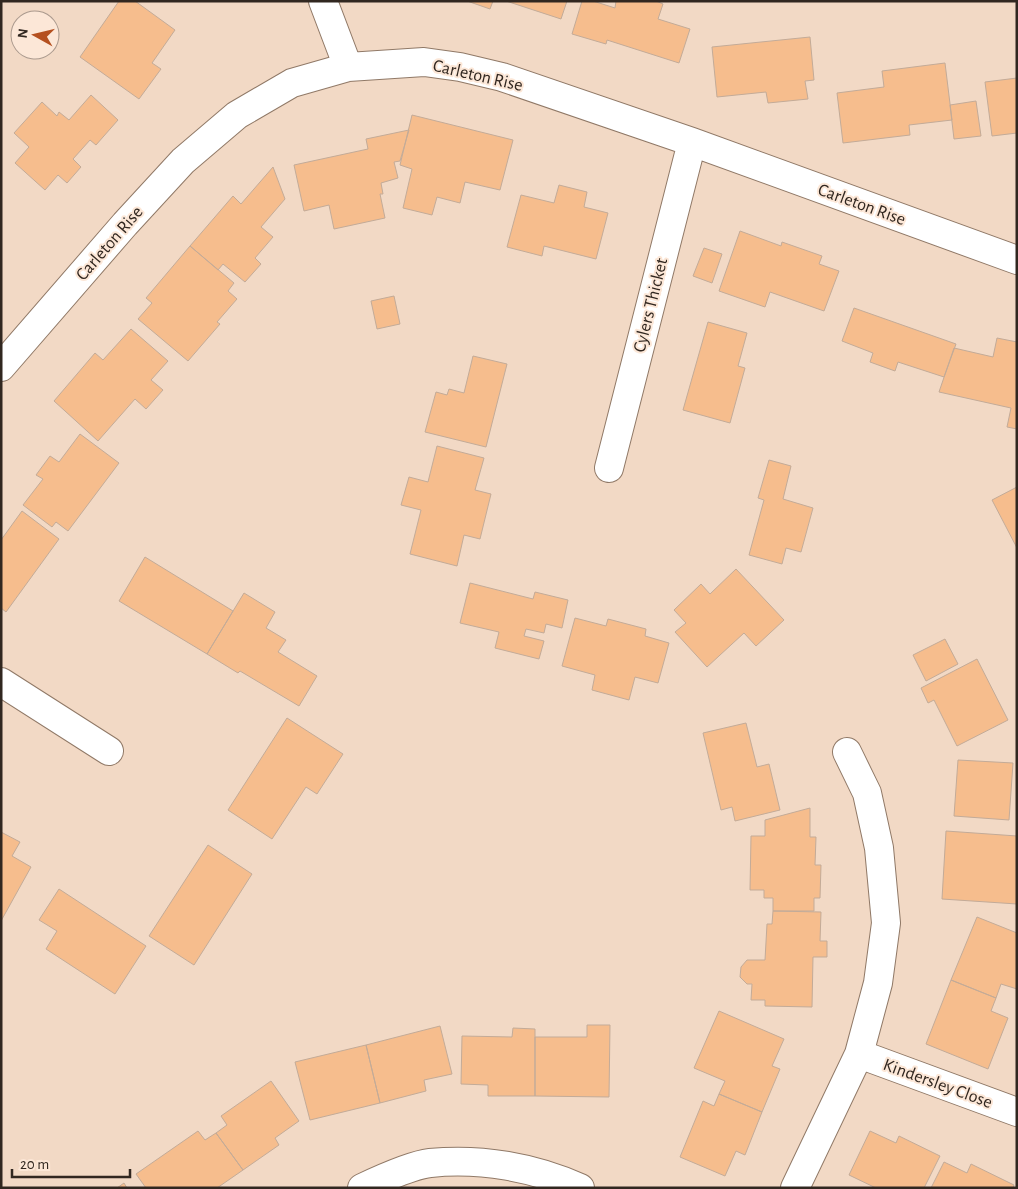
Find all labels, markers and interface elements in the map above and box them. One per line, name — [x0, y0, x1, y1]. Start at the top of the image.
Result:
north arrow — [10, 10, 60, 60]
text: N — [16, 28, 31, 39]
street label: Carleton Rise — [431, 57, 525, 95]
street label: Carleton Rise — [815, 181, 908, 229]
street label: Carleton Rise — [73, 203, 147, 284]
street label: Cylers Thicket — [631, 256, 671, 354]
street label: Kindersley Close — [881, 1056, 995, 1112]
scale bar — [12, 1146, 130, 1178]
text: 20 m — [20, 1157, 49, 1172]

